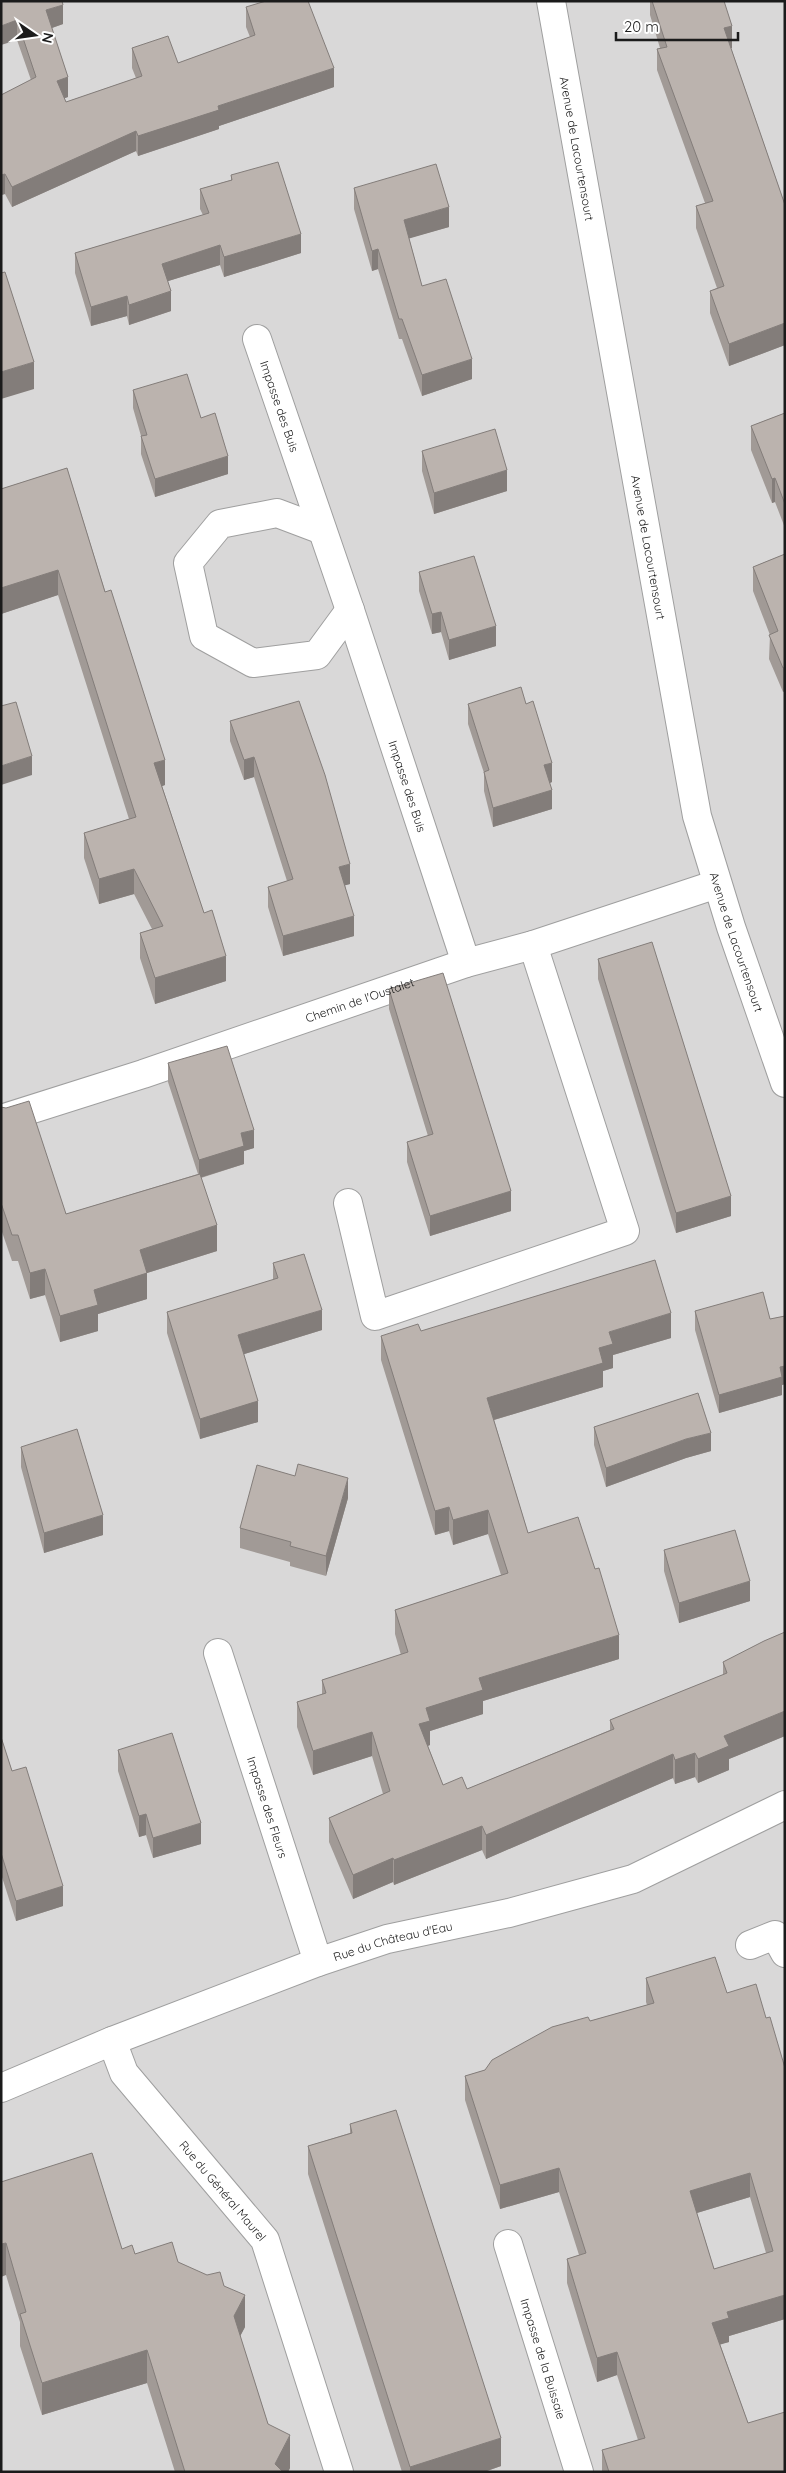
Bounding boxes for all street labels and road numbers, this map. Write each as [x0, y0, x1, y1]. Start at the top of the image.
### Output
street label: Avenue de Lacourtensourt [557, 75, 598, 222]
street label: Impasse des Buis [257, 358, 303, 454]
street label: Avenue de Lacourtensourt [629, 474, 669, 621]
street label: Impasse des Buis [386, 738, 430, 834]
street label: Avenue de Lacourtensourt [707, 870, 767, 1014]
street label: Chemin de l'Oustalet [303, 974, 416, 1025]
street label: Impasse des Fleurs [244, 1754, 291, 1860]
street label: Rue du Château d'Eau [331, 1918, 454, 1964]
street label: Rue du Général Maurel [177, 2137, 270, 2244]
street label: Impasse de la Buissaie [518, 2296, 570, 2421]

